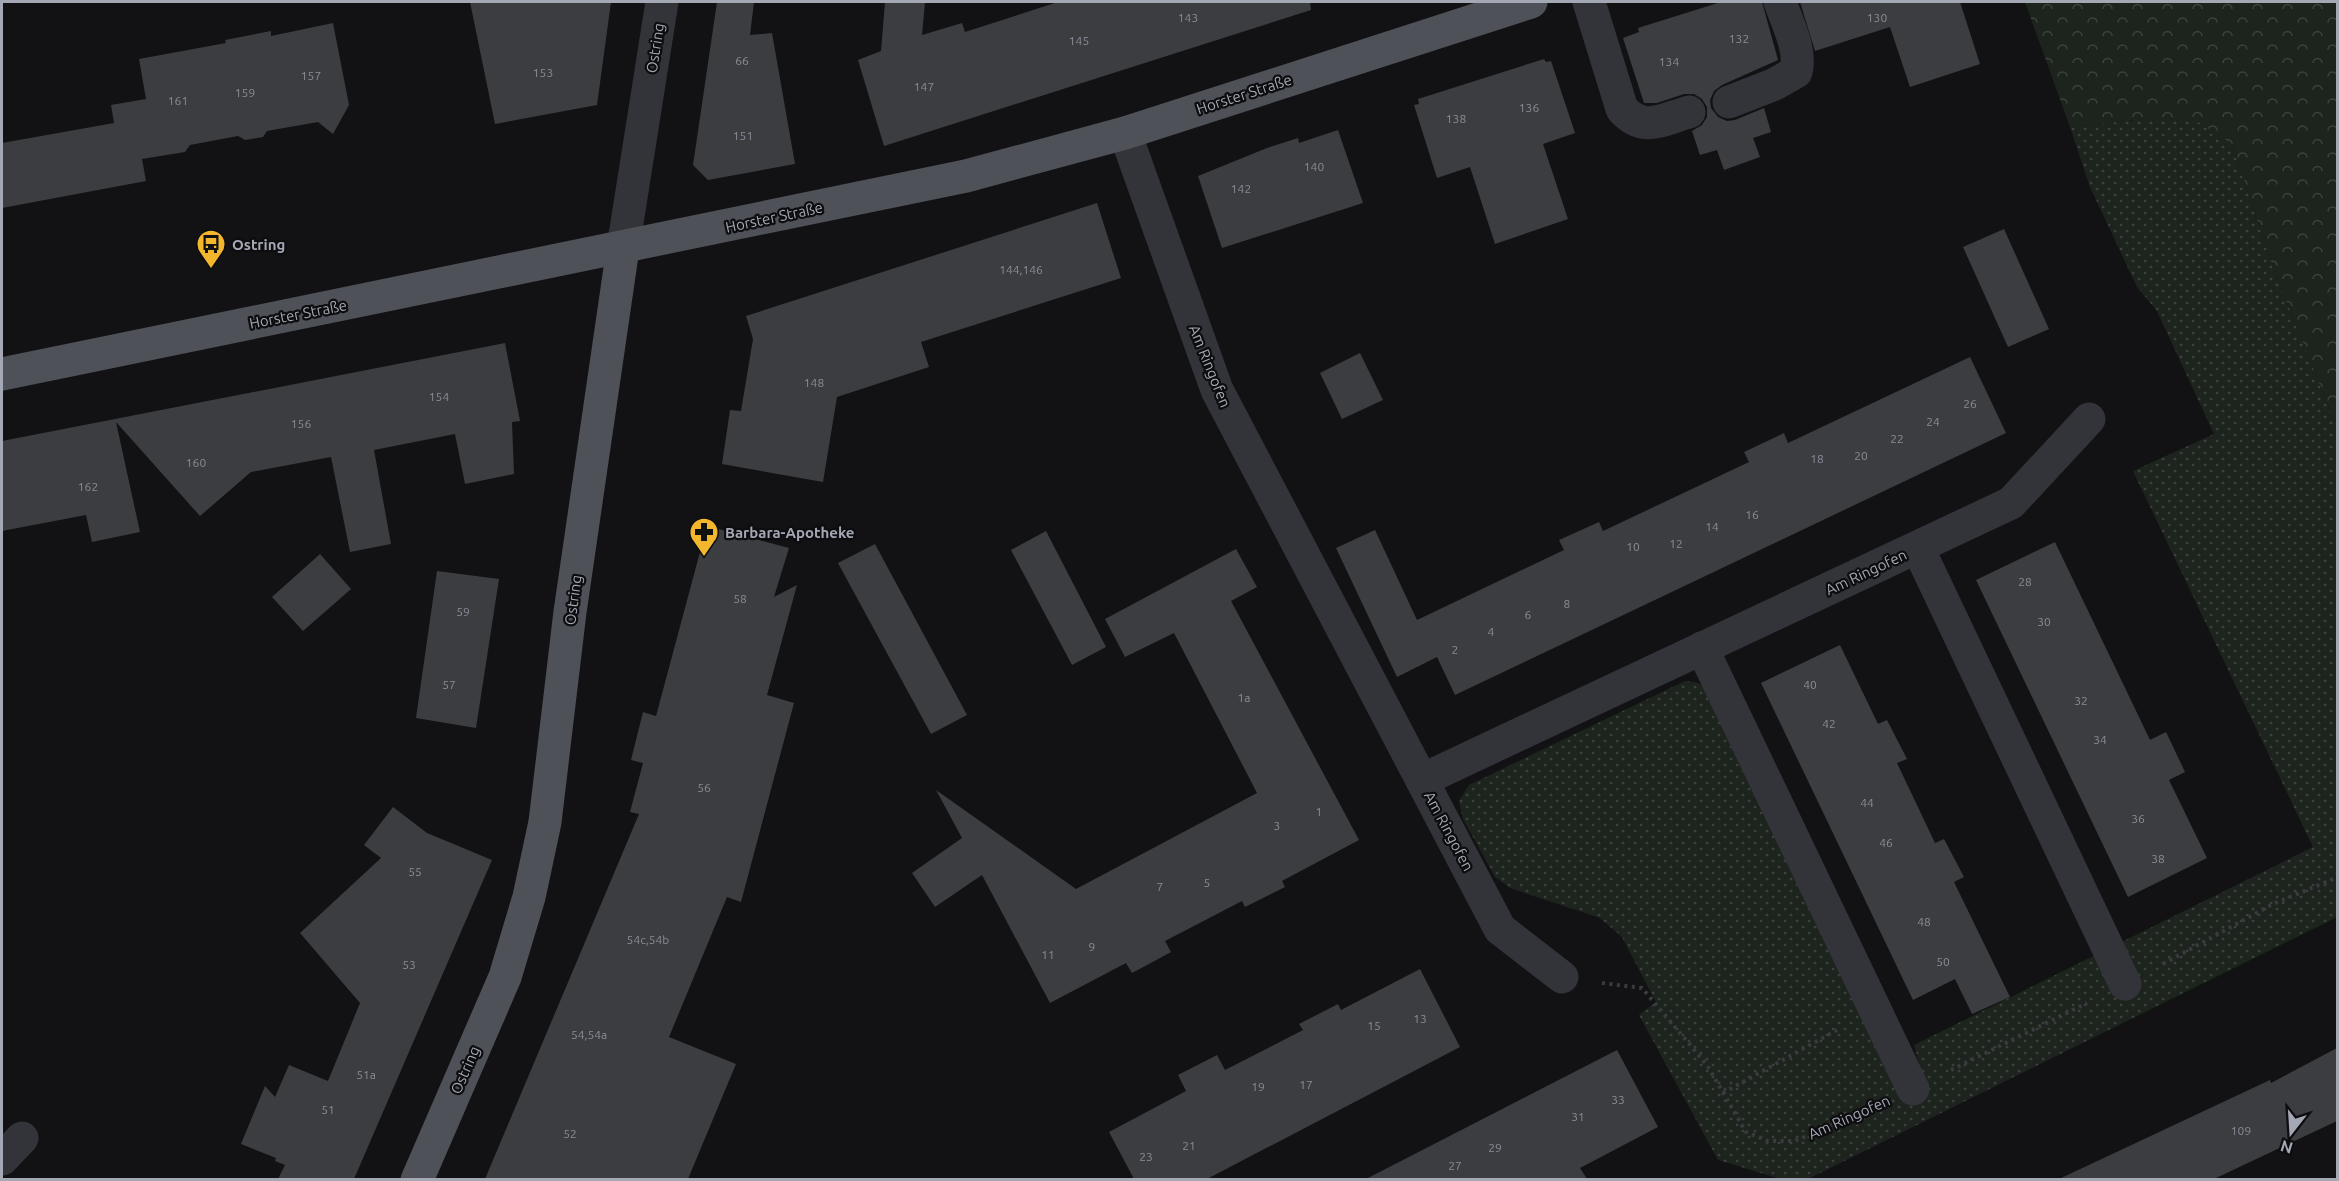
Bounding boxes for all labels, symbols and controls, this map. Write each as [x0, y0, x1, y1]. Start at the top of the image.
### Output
house number: 143 [1178, 11, 1198, 24]
house number: 130 [1867, 11, 1887, 24]
street label: Ostring [643, 22, 667, 74]
house number: 132 [1729, 32, 1749, 45]
house number: 145 [1069, 34, 1089, 47]
house number: 66 [735, 54, 749, 67]
house number: 134 [1659, 55, 1679, 68]
house number: 153 [533, 66, 553, 79]
house number: 157 [301, 69, 321, 82]
street label: Horster Straße [1194, 71, 1294, 117]
house number: 147 [914, 80, 934, 93]
house number: 159 [235, 86, 255, 99]
house number: 161 [168, 94, 188, 107]
house number: 136 [1519, 101, 1539, 114]
house number: 138 [1446, 112, 1466, 125]
house number: 151 [733, 129, 753, 142]
house number: 140 [1304, 160, 1324, 173]
house number: 142 [1231, 182, 1251, 195]
street label: Horster Straße [724, 198, 824, 236]
bus stop icon: Ostring [195, 228, 227, 270]
place label: Ostring [232, 236, 285, 253]
house number: 144,146 [999, 263, 1043, 276]
street label: Horster Straße [248, 296, 348, 332]
street label: Am Ringofen [1186, 322, 1234, 410]
house number: 148 [804, 376, 824, 389]
house number: 154 [429, 390, 449, 403]
house number: 26 [1963, 397, 1977, 410]
house number: 24 [1926, 415, 1940, 428]
house number: 156 [291, 417, 311, 430]
house number: 22 [1890, 432, 1904, 445]
house number: 20 [1854, 449, 1868, 462]
house number: 18 [1810, 452, 1824, 465]
house number: 160 [186, 456, 206, 469]
house number: 162 [78, 480, 98, 493]
house number: 16 [1745, 508, 1759, 521]
pharmacy icon: Barbara-Apotheke [688, 516, 720, 558]
house number: 14 [1705, 520, 1719, 533]
place label: Barbara-Apotheke [725, 524, 855, 541]
house number: 12 [1669, 537, 1683, 550]
house number: 10 [1626, 540, 1640, 553]
street label: Am Ringofen [1823, 546, 1909, 598]
street label: Ostring [561, 574, 585, 626]
house number: 28 [2018, 575, 2032, 588]
house number: 58 [733, 592, 747, 605]
house number: 8 [1564, 597, 1571, 610]
house number: 59 [456, 605, 470, 618]
house number: 6 [1525, 608, 1532, 621]
house number: 30 [2037, 615, 2051, 628]
house number: 4 [1488, 625, 1495, 638]
house number: 2 [1452, 643, 1458, 656]
house number: 57 [442, 678, 456, 691]
house number: 40 [1803, 678, 1817, 691]
house number: 1a [1238, 691, 1250, 704]
house number: 32 [2074, 694, 2088, 707]
house number: 42 [1822, 717, 1836, 730]
house number: 34 [2093, 733, 2107, 746]
house number: 56 [697, 781, 711, 794]
street label: Am Ringofen [1421, 788, 1477, 874]
house number: 44 [1860, 796, 1874, 809]
house number: 1 [1316, 805, 1322, 818]
house number: 36 [2131, 812, 2145, 825]
house number: 3 [1274, 819, 1280, 832]
house number: 46 [1879, 836, 1893, 849]
house number: 38 [2151, 852, 2165, 865]
house number: 55 [408, 865, 422, 878]
house number: 5 [1204, 876, 1210, 889]
house number: 7 [1157, 880, 1163, 893]
house number: 48 [1917, 915, 1931, 928]
house number: 54c,54b [627, 933, 669, 946]
house number: 9 [1089, 940, 1095, 953]
house number: 11 [1041, 948, 1055, 961]
house number: 50 [1936, 955, 1950, 968]
house number: 53 [402, 958, 416, 971]
house number: 13 [1413, 1012, 1427, 1025]
house number: 15 [1367, 1019, 1381, 1032]
house number: 54,54a [571, 1028, 607, 1041]
street label: Ostring [447, 1043, 483, 1097]
house number: 51a [356, 1068, 376, 1081]
house number: 17 [1299, 1078, 1313, 1091]
house number: 19 [1251, 1080, 1265, 1093]
street label: Am Ringofen [1806, 1091, 1892, 1143]
house number: 33 [1611, 1093, 1625, 1106]
house number: 51 [321, 1103, 335, 1116]
north arrow [2261, 1103, 2321, 1163]
house number: 31 [1571, 1110, 1585, 1123]
house number: 109 [2231, 1124, 2251, 1137]
house number: 52 [563, 1127, 577, 1140]
text: N [2278, 1137, 2295, 1158]
house number: 21 [1182, 1139, 1196, 1152]
house number: 29 [1488, 1141, 1502, 1154]
house number: 23 [1139, 1150, 1153, 1163]
house number: 27 [1448, 1159, 1462, 1172]

